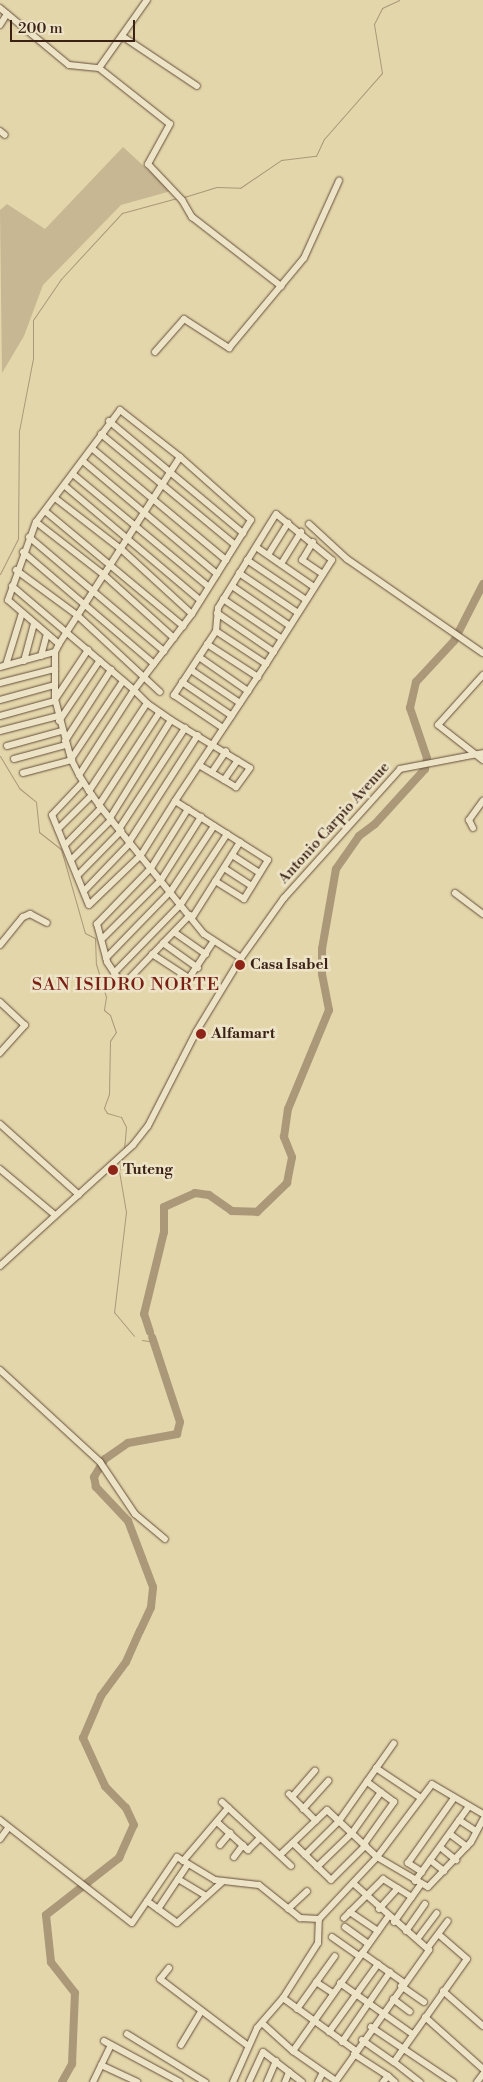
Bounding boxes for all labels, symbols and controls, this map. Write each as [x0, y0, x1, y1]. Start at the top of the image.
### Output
scale bar [12, 10, 138, 42]
text: 200 m [18, 19, 63, 38]
street label: Antonio Carpio Avenue [275, 758, 393, 888]
place label: Casa Isabel [250, 956, 329, 974]
marker: Casa Isabel [234, 959, 246, 971]
district label: SAN ISIDRO NORTE [30, 974, 222, 996]
place label: Alfamart [211, 1025, 275, 1043]
marker: Alfamart [195, 1028, 207, 1040]
place label: Tuteng [123, 1161, 173, 1179]
marker: Tuteng [107, 1164, 119, 1176]

